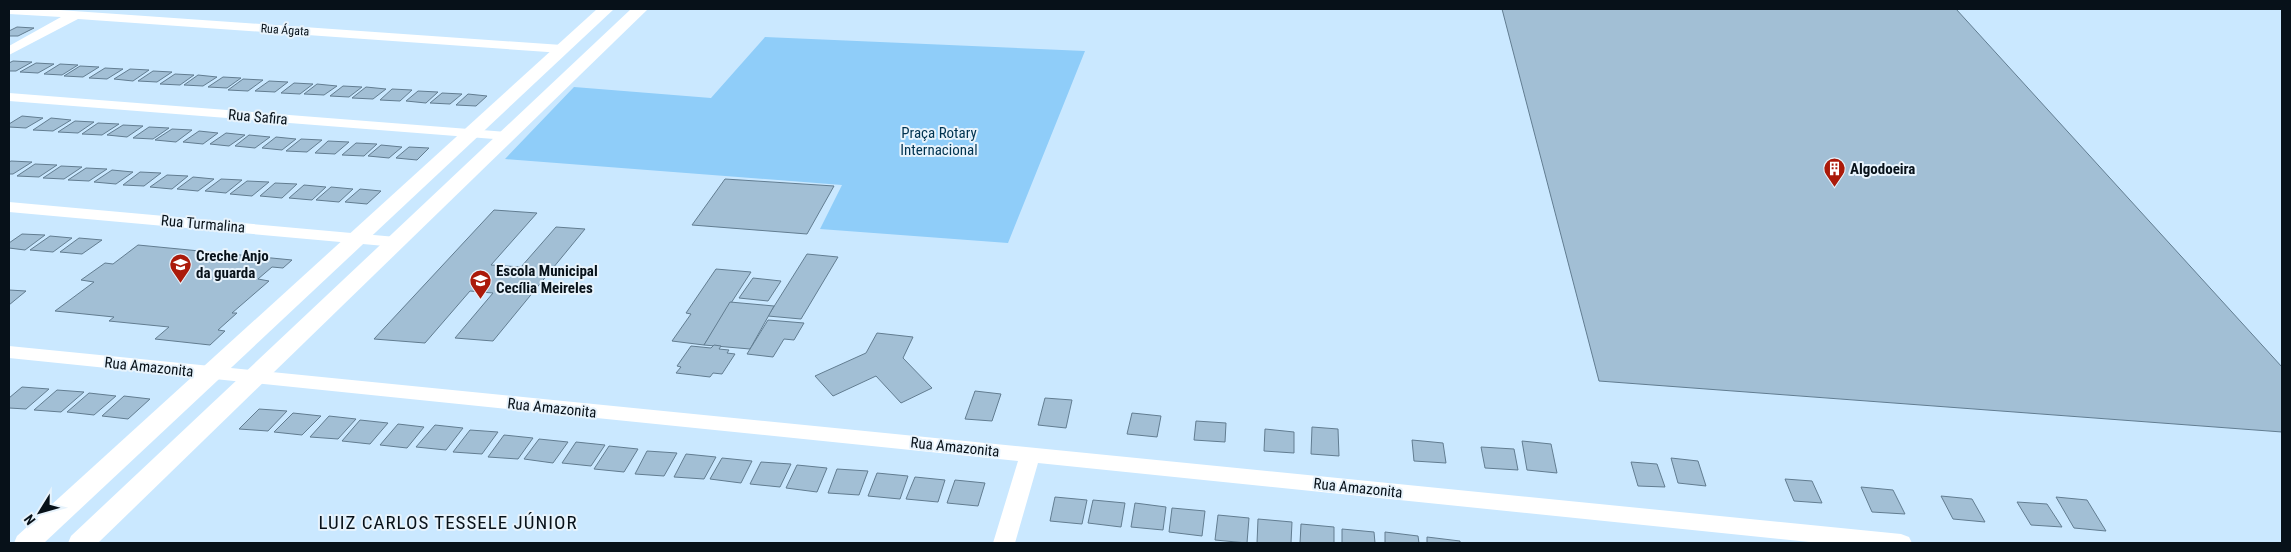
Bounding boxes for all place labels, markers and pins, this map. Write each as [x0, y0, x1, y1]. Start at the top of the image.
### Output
building icon: Algodoeira [1822, 157, 1846, 188]
place label: Algodoeira [1850, 160, 1915, 178]
place label: Creche Anjo da guarda [196, 247, 269, 282]
school or university icon: Creche Anjo da guarda [168, 253, 192, 284]
place label: Escola Municipal Cecília Meireles [496, 262, 598, 297]
school or university icon: Escola Municipal Cecília Meireles [468, 268, 492, 299]

